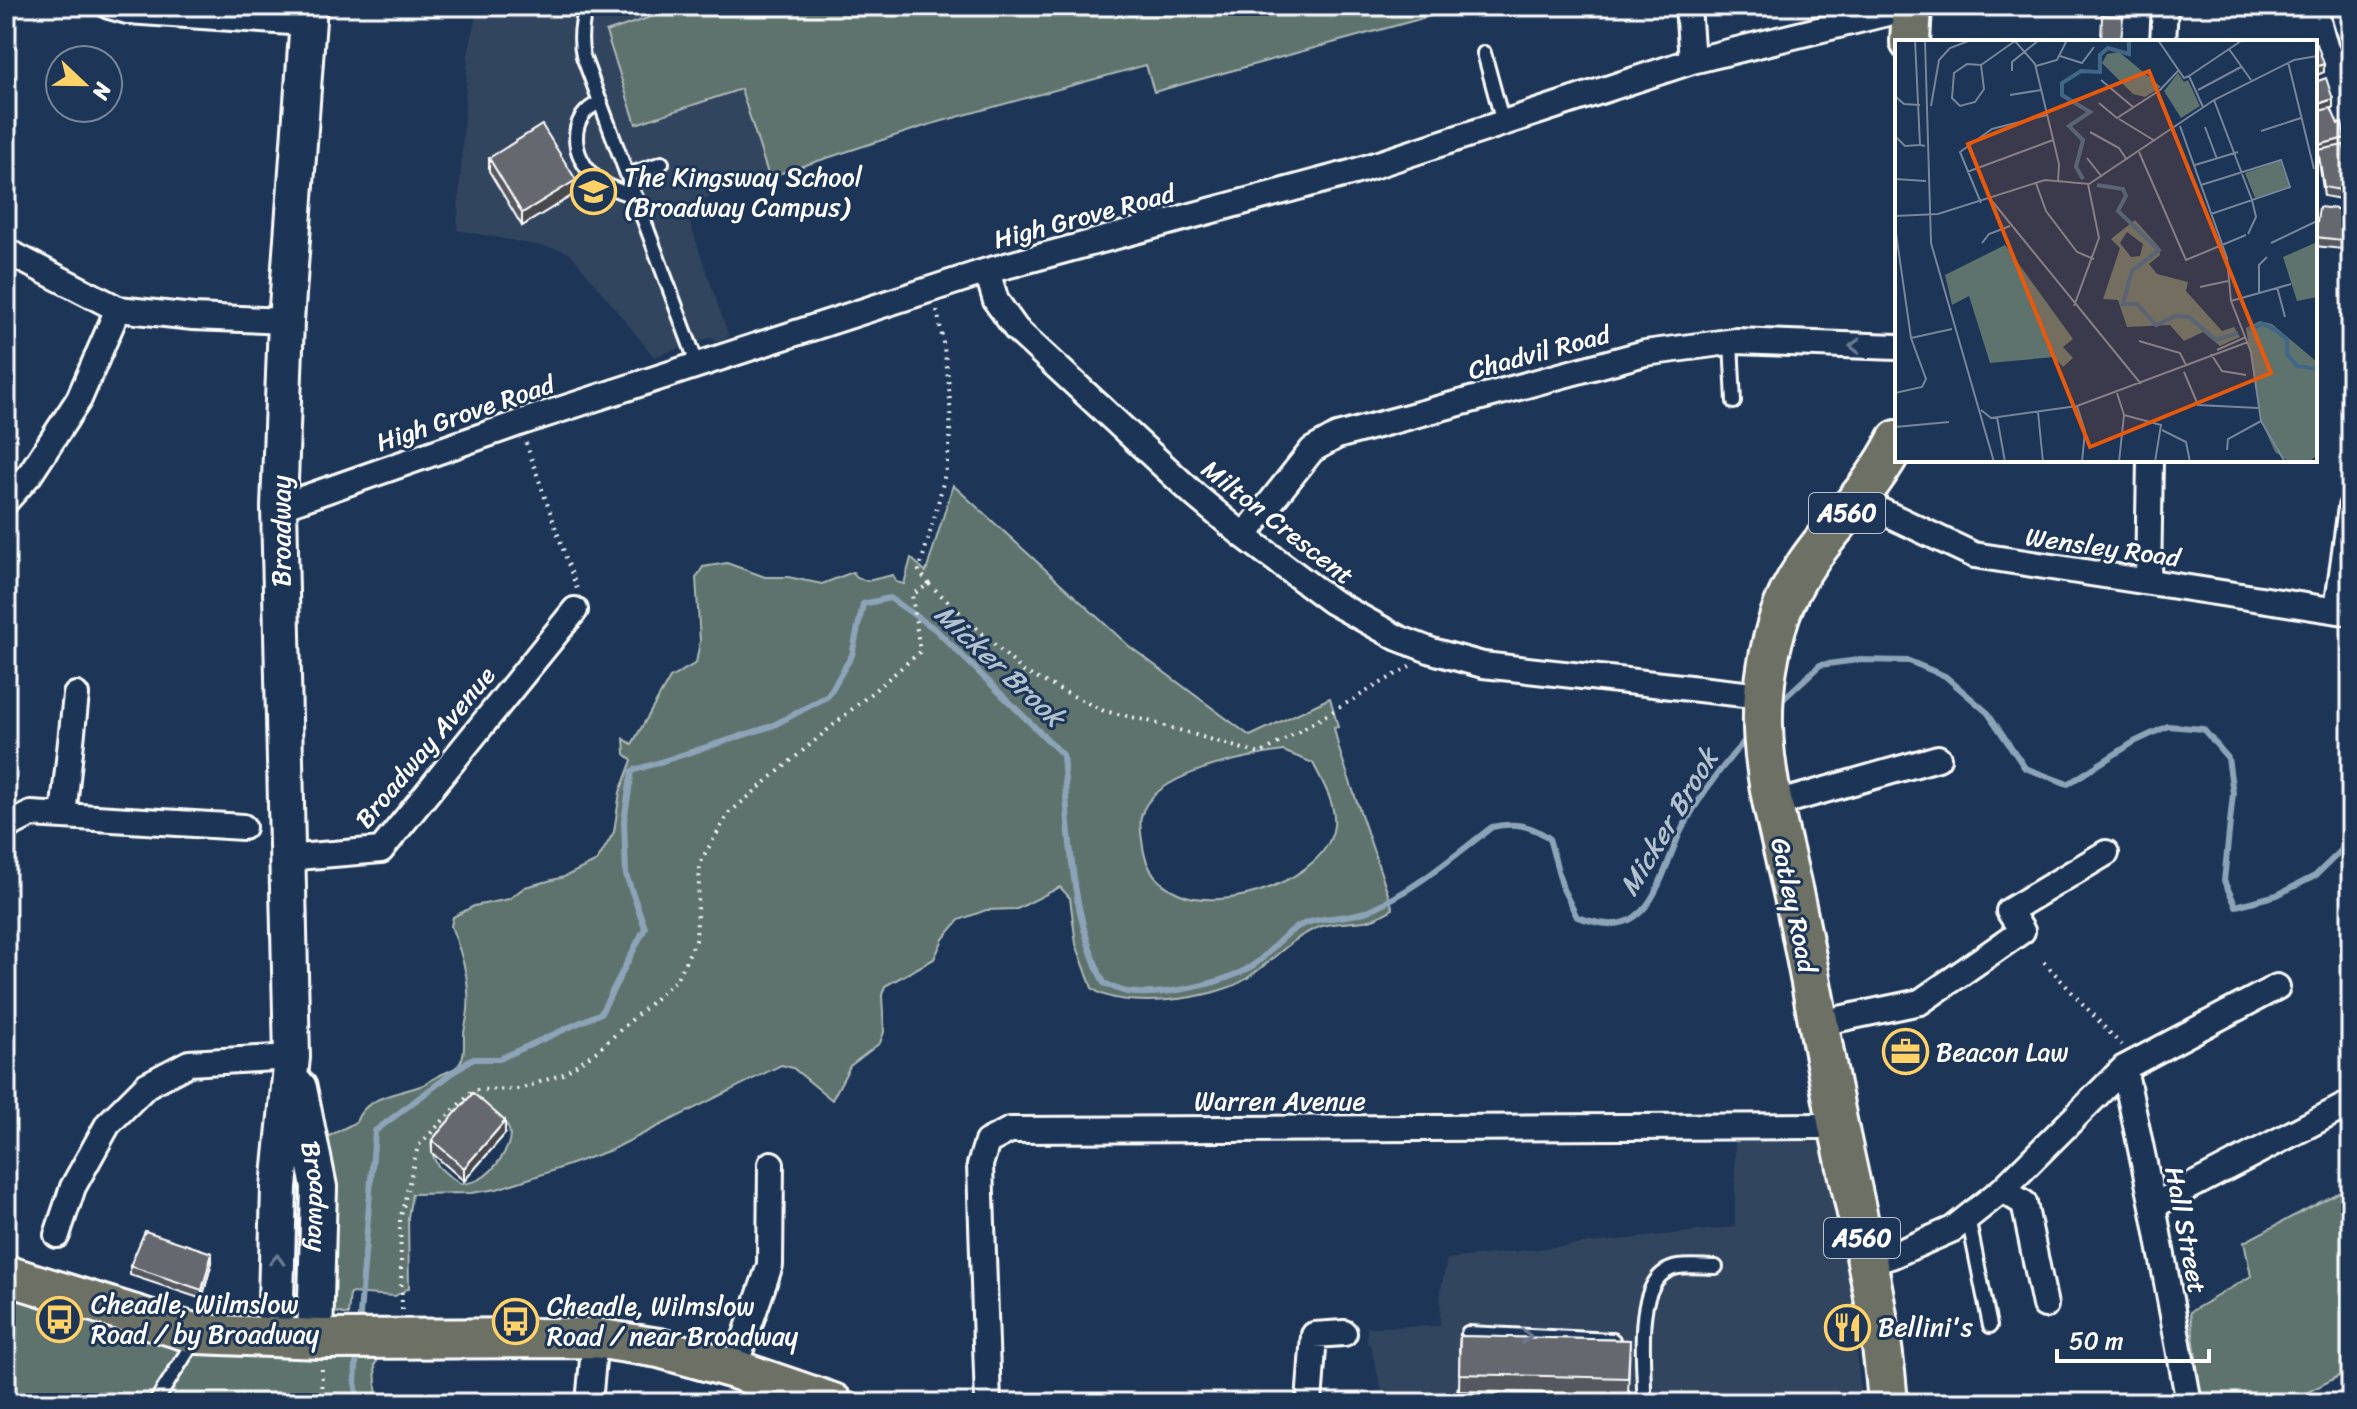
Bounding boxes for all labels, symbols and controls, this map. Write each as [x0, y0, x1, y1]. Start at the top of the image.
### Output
inset map [1895, 40, 2317, 462]
north arrow [44, 44, 124, 124]
text: N [81, 76, 123, 106]
place label: The Kingsway School (Broadway Campus) [624, 154, 863, 230]
school or university icon: The Kingsway School (Broadway Campus) [569, 168, 617, 216]
street label: High Grove Road [988, 169, 1182, 262]
street label: Chadvil Road [1463, 310, 1617, 393]
one-way arrow [1848, 337, 1861, 355]
street label: High Grove Road [370, 360, 563, 465]
street label: Milton Crescent [1191, 447, 1365, 597]
street label: Broadway [258, 475, 304, 587]
road number: A560 [1809, 493, 1885, 533]
street label: Wensley Road [2023, 513, 2186, 581]
water label: Micker Brook [923, 591, 1079, 742]
street label: Broadway Avenue [343, 655, 508, 839]
water label: Micker Brook [1605, 736, 1733, 905]
street label: Gatley Road [1757, 833, 1831, 979]
office icon: Beacon Law [1881, 1028, 1929, 1076]
place label: Beacon Law [1936, 1029, 2069, 1075]
street label: Warren Avenue [1194, 1078, 1366, 1124]
street label: Broadway [287, 1137, 342, 1253]
street label: Hall Street [2151, 1162, 2221, 1298]
road number: A560 [1824, 1218, 1900, 1258]
one-way arrow [268, 1253, 286, 1266]
place label: Cheadle, Wilmslow Road / by Broadway [91, 1281, 320, 1357]
place label: Cheadle, Wilmslow Road / near Broadway [547, 1283, 799, 1359]
bus stop icon: Cheadle, Wilmslow Road / by Broadway [36, 1295, 84, 1343]
bus stop icon: Cheadle, Wilmslow Road / near Broadway [492, 1297, 540, 1345]
restaurant icon: Bellini's [1823, 1303, 1871, 1351]
place label: Bellini's [1878, 1304, 1974, 1350]
scale bar [2057, 1313, 2209, 1363]
text: 50 m [2069, 1320, 2124, 1362]
one-way arrow [1520, 1327, 1533, 1344]

